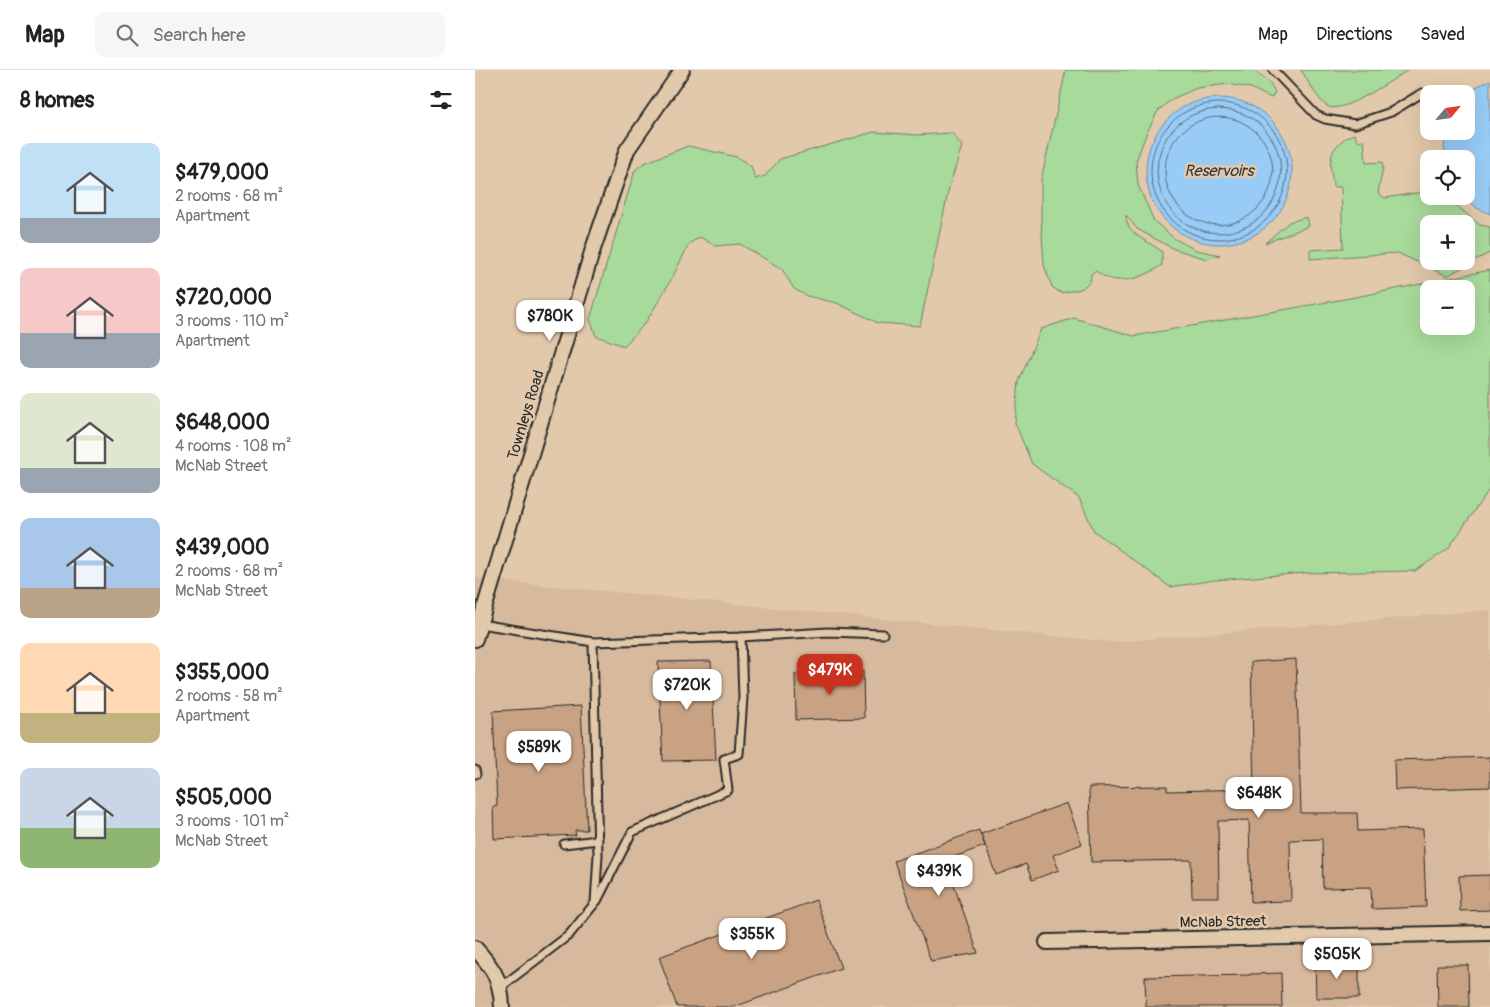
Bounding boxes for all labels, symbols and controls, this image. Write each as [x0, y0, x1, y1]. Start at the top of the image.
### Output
search box [95, 12, 445, 57]
text: Map [25, 20, 65, 49]
icon: search [113, 21, 141, 49]
text: Search here [153, 23, 246, 47]
text: Map [1258, 23, 1288, 46]
text: Directions [1316, 23, 1392, 46]
text: Saved [1420, 23, 1465, 46]
north arrow [1420, 85, 1475, 140]
map controls [1420, 85, 1475, 335]
icon: filters [427, 86, 455, 114]
text: 8 homes [20, 87, 94, 114]
button: locate [1420, 150, 1475, 205]
text: $479,000 [175, 159, 269, 186]
water label: Reservoirs [1184, 161, 1256, 181]
icon: home [60, 163, 120, 223]
text: 2 rooms · 68 m² [175, 186, 283, 206]
text: Apartment [175, 206, 250, 226]
button: + [1420, 215, 1475, 270]
button: − [1420, 280, 1475, 335]
text: $720,000 [175, 284, 272, 311]
icon: home [60, 288, 120, 348]
pin: $780K [515, 300, 585, 342]
text: $780K [527, 306, 573, 326]
text: 3 rooms · 110 m² [175, 311, 289, 331]
text: Apartment [175, 331, 250, 351]
street label: Townleys Road [503, 368, 549, 462]
text: $648,000 [175, 409, 270, 436]
icon: home [60, 413, 120, 473]
text: 4 rooms · 108 m² [175, 436, 292, 456]
text: McNab Street [175, 456, 268, 476]
text: $439,000 [175, 534, 269, 561]
icon: home [60, 538, 120, 598]
text: 2 rooms · 68 m² [175, 561, 283, 581]
text: McNab Street [175, 581, 268, 601]
pin: $479K [795, 654, 865, 696]
text: $355,000 [175, 659, 269, 686]
text: $479K [808, 660, 852, 680]
icon: home [60, 663, 120, 723]
pin: $720K [652, 668, 722, 711]
text: $720K [664, 675, 710, 695]
text: 2 rooms · 58 m² [175, 686, 283, 706]
text: Apartment [175, 706, 250, 726]
pin: $589K [504, 730, 574, 773]
text: $589K [517, 737, 561, 757]
pin: $648K [1224, 776, 1294, 819]
text: $648K [1237, 783, 1281, 803]
text: $505,000 [175, 784, 272, 811]
icon: home [60, 788, 120, 848]
text: 3 rooms · 101 m² [175, 811, 289, 831]
text: McNab Street [175, 831, 268, 851]
pin: $439K [904, 854, 974, 897]
text: $439K [917, 861, 961, 881]
street label: McNab Street [1179, 912, 1268, 932]
pin: $355K [717, 918, 787, 960]
text: $355K [730, 924, 774, 944]
pin: $505K [1302, 938, 1372, 980]
text: $505K [1314, 944, 1360, 964]

